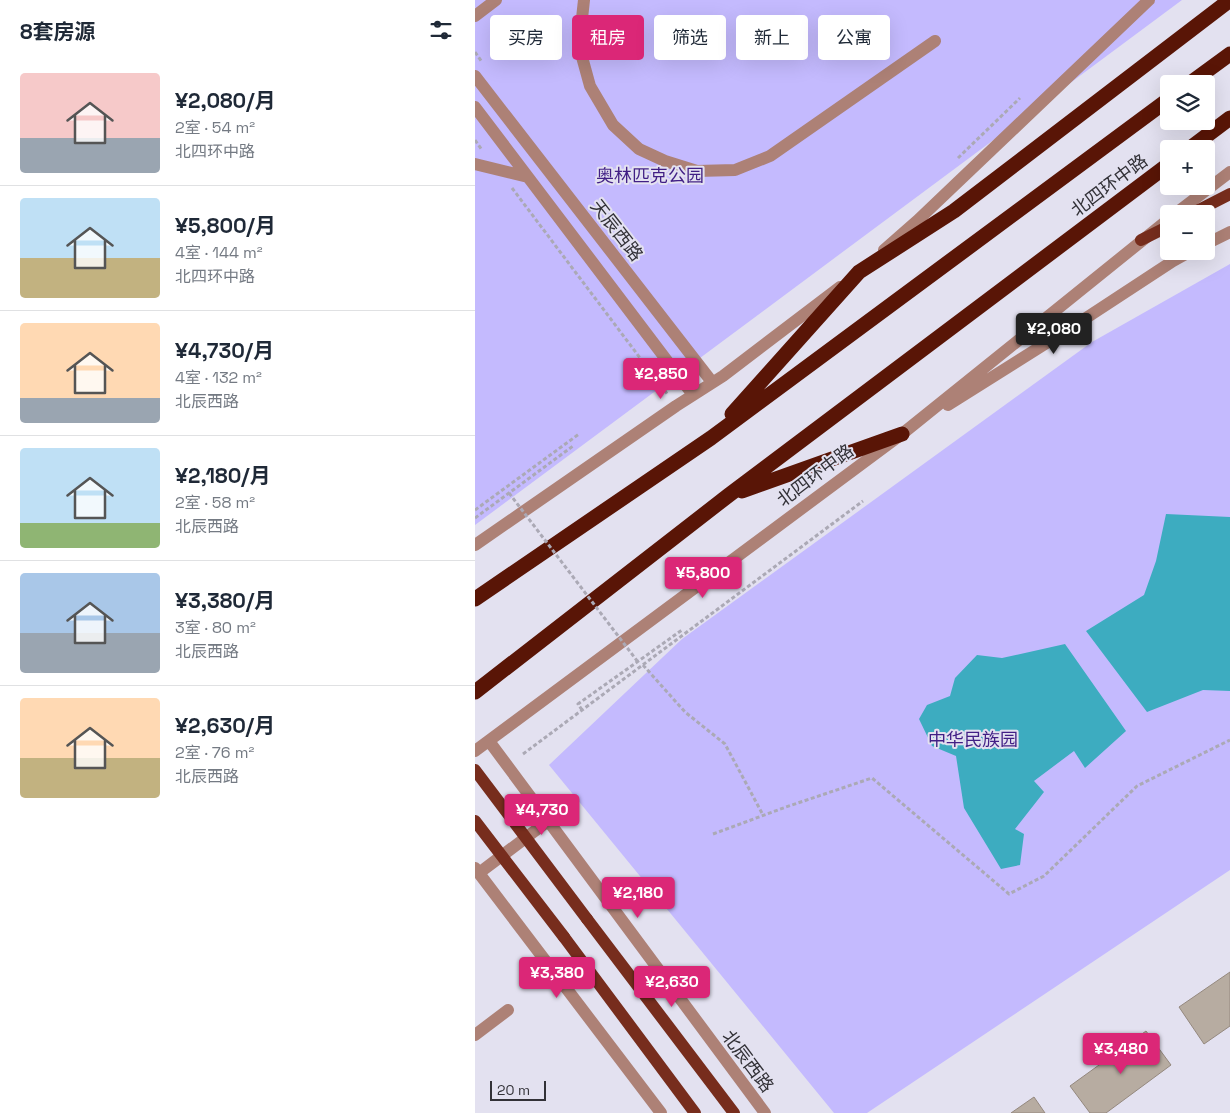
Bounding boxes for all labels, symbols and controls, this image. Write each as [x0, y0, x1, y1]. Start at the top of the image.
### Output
chip: 买房 [490, 15, 562, 60]
chip: 租房 [572, 15, 644, 60]
chip: 筛选 [654, 15, 726, 60]
chip: 新上 [736, 15, 808, 60]
chip: 公寓 [818, 15, 890, 60]
icon: filters [427, 16, 455, 44]
text: 8套房源 [20, 18, 96, 45]
map controls [1160, 75, 1215, 260]
button: layers [1160, 75, 1215, 130]
text: ¥2,080/月 [175, 87, 275, 114]
icon: home [60, 93, 120, 153]
text: 2室 · 54 m² [175, 117, 255, 138]
button: + [1160, 140, 1215, 195]
text: 北四环中路 [175, 141, 255, 162]
street label: 北四环中路 [1066, 149, 1152, 221]
park label: 奥林匹克公园 [596, 164, 704, 187]
street label: 天辰西路 [586, 195, 648, 265]
button: − [1160, 205, 1215, 260]
text: ¥5,800/月 [175, 212, 276, 239]
icon: home [60, 218, 120, 278]
text: 4室 · 144 m² [175, 242, 263, 263]
text: 北四环中路 [175, 266, 255, 287]
pin: ¥2,080 [1013, 312, 1095, 355]
text: ¥2,080 [1027, 318, 1081, 339]
text: ¥4,730/月 [175, 337, 274, 364]
icon: home [60, 343, 120, 403]
pin: ¥2,850 [620, 358, 702, 400]
text: ¥2,850 [634, 363, 688, 384]
text: 4室 · 132 m² [175, 367, 262, 388]
text: 北辰西路 [175, 391, 239, 412]
street label: 北四环中路 [772, 439, 858, 511]
text: ¥2,180/月 [175, 462, 270, 489]
icon: home [60, 468, 120, 528]
text: 2室 · 58 m² [175, 492, 255, 513]
text: 北辰西路 [175, 516, 239, 537]
pin: ¥5,800 [662, 556, 744, 599]
text: ¥5,800 [676, 562, 730, 583]
text: ¥3,380/月 [175, 587, 275, 614]
icon: home [60, 593, 120, 653]
text: 3室 · 80 m² [175, 617, 256, 638]
text: 北辰西路 [175, 641, 239, 662]
text: ¥2,630/月 [175, 712, 275, 739]
icon: home [60, 718, 120, 778]
park label: 中华民族园 [928, 728, 1018, 751]
text: 2室 · 76 m² [175, 742, 254, 763]
text: 北辰西路 [175, 766, 239, 787]
pin: ¥4,730 [501, 794, 583, 836]
text: ¥4,730 [515, 799, 569, 820]
pin: ¥2,180 [597, 876, 679, 919]
text: ¥2,180 [613, 882, 663, 903]
pin: ¥3,380 [516, 956, 598, 999]
text: ¥3,380 [530, 962, 584, 983]
pin: ¥2,630 [631, 966, 713, 1008]
text: ¥2,630 [645, 971, 699, 992]
street label: 北辰西路 [717, 1025, 779, 1097]
pin: ¥3,480 [1080, 1032, 1162, 1075]
text: ¥3,480 [1094, 1038, 1148, 1059]
scale bar [490, 1078, 546, 1101]
text: 20 m [497, 1081, 530, 1099]

